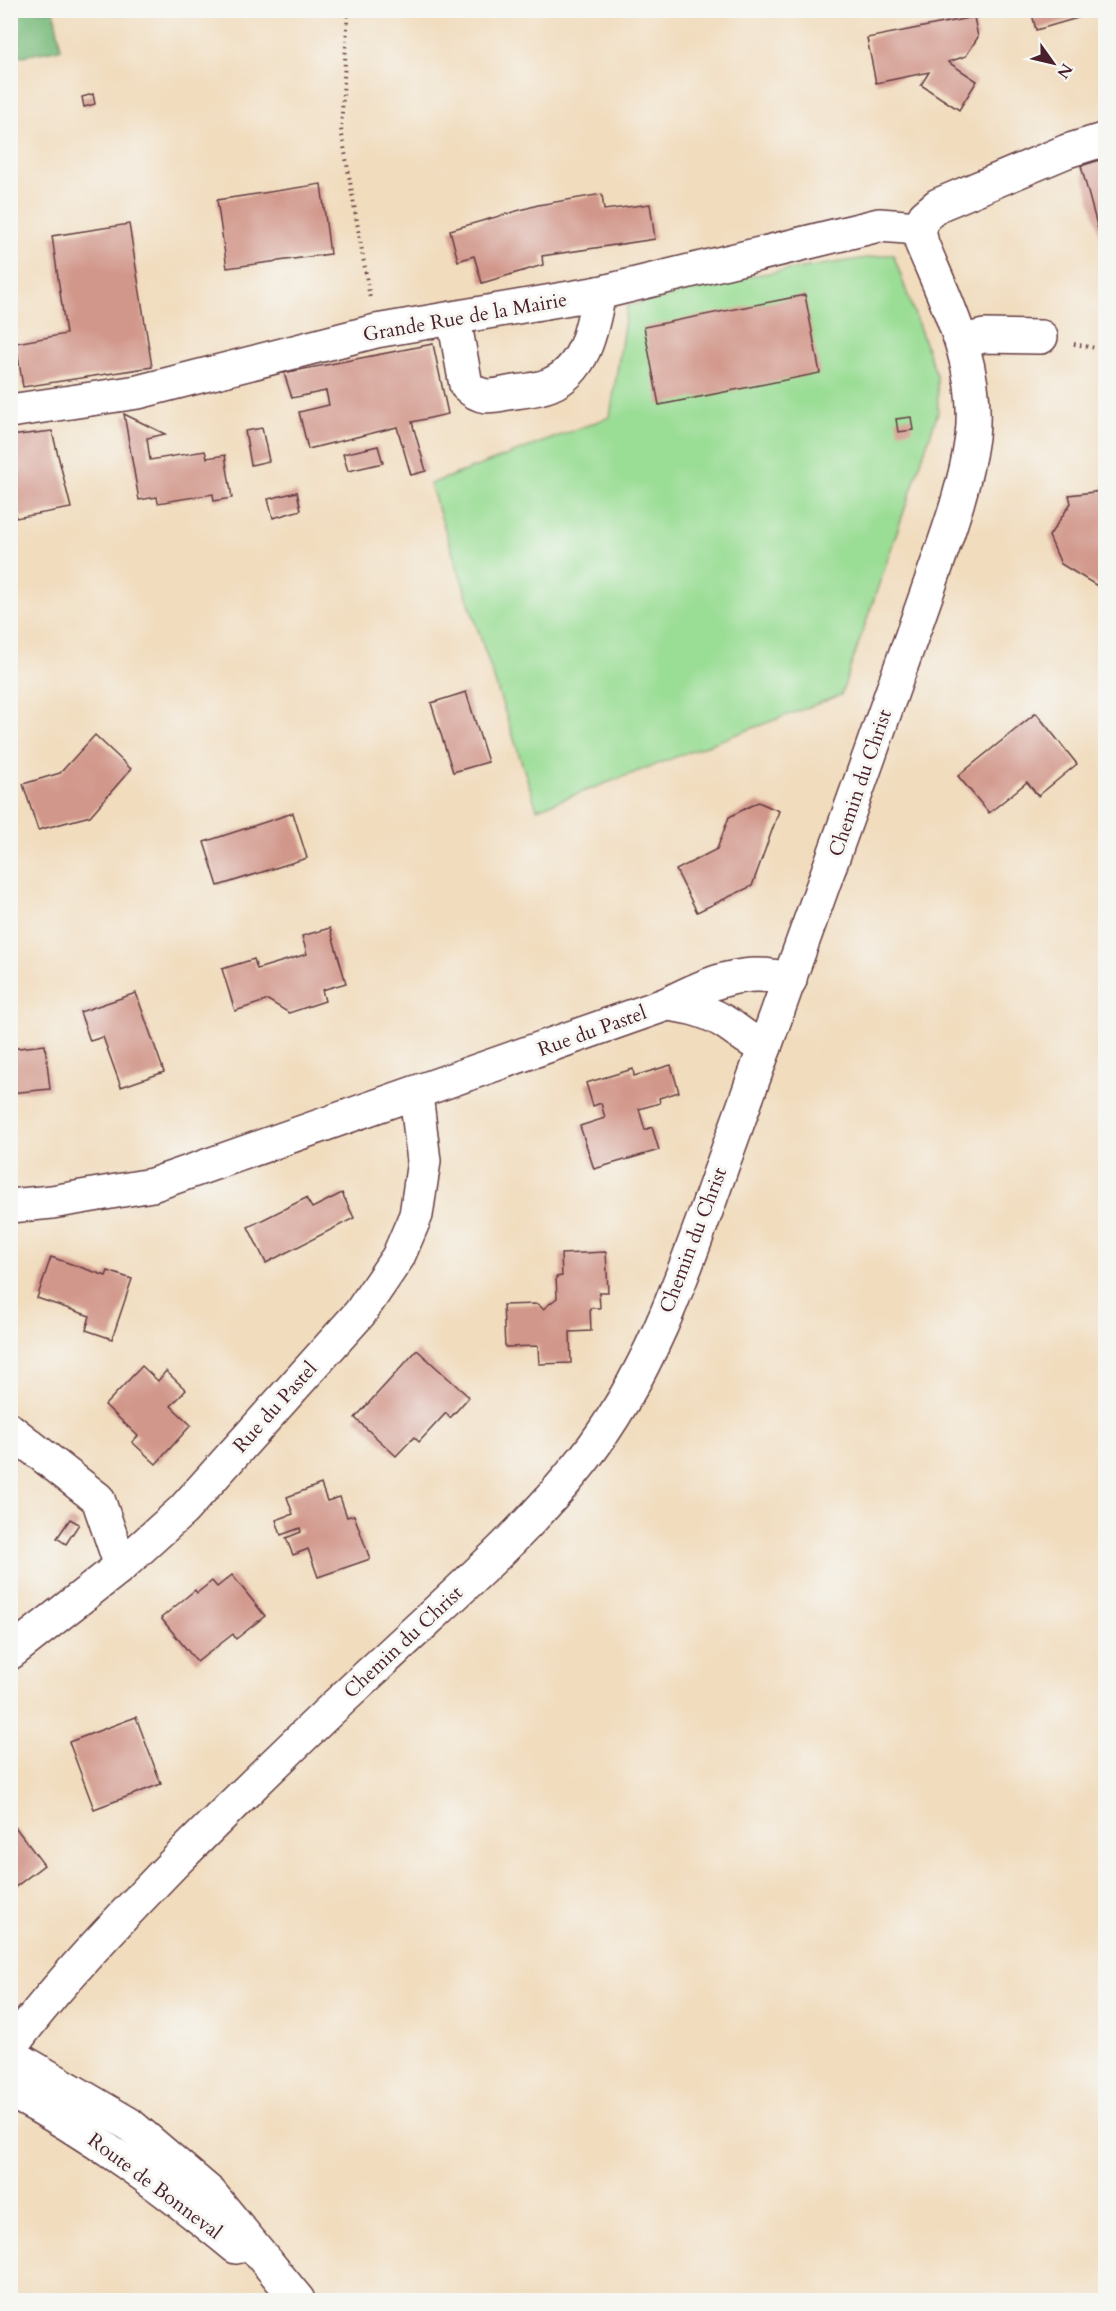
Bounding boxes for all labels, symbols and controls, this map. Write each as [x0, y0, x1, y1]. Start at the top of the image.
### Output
north arrow [1023, 33, 1083, 93]
text: N [1052, 59, 1078, 83]
street label: Grande Rue de la Mairie [361, 286, 569, 348]
street label: Chemin du Christ [822, 705, 898, 860]
street label: Rue du Pastel [534, 999, 650, 1063]
street label: Chemin du Christ [653, 1163, 733, 1317]
street label: Rue du Pastel [227, 1356, 323, 1458]
street label: Chemin du Christ [338, 1579, 469, 1704]
street label: Route de Bonneval [82, 2127, 228, 2245]

